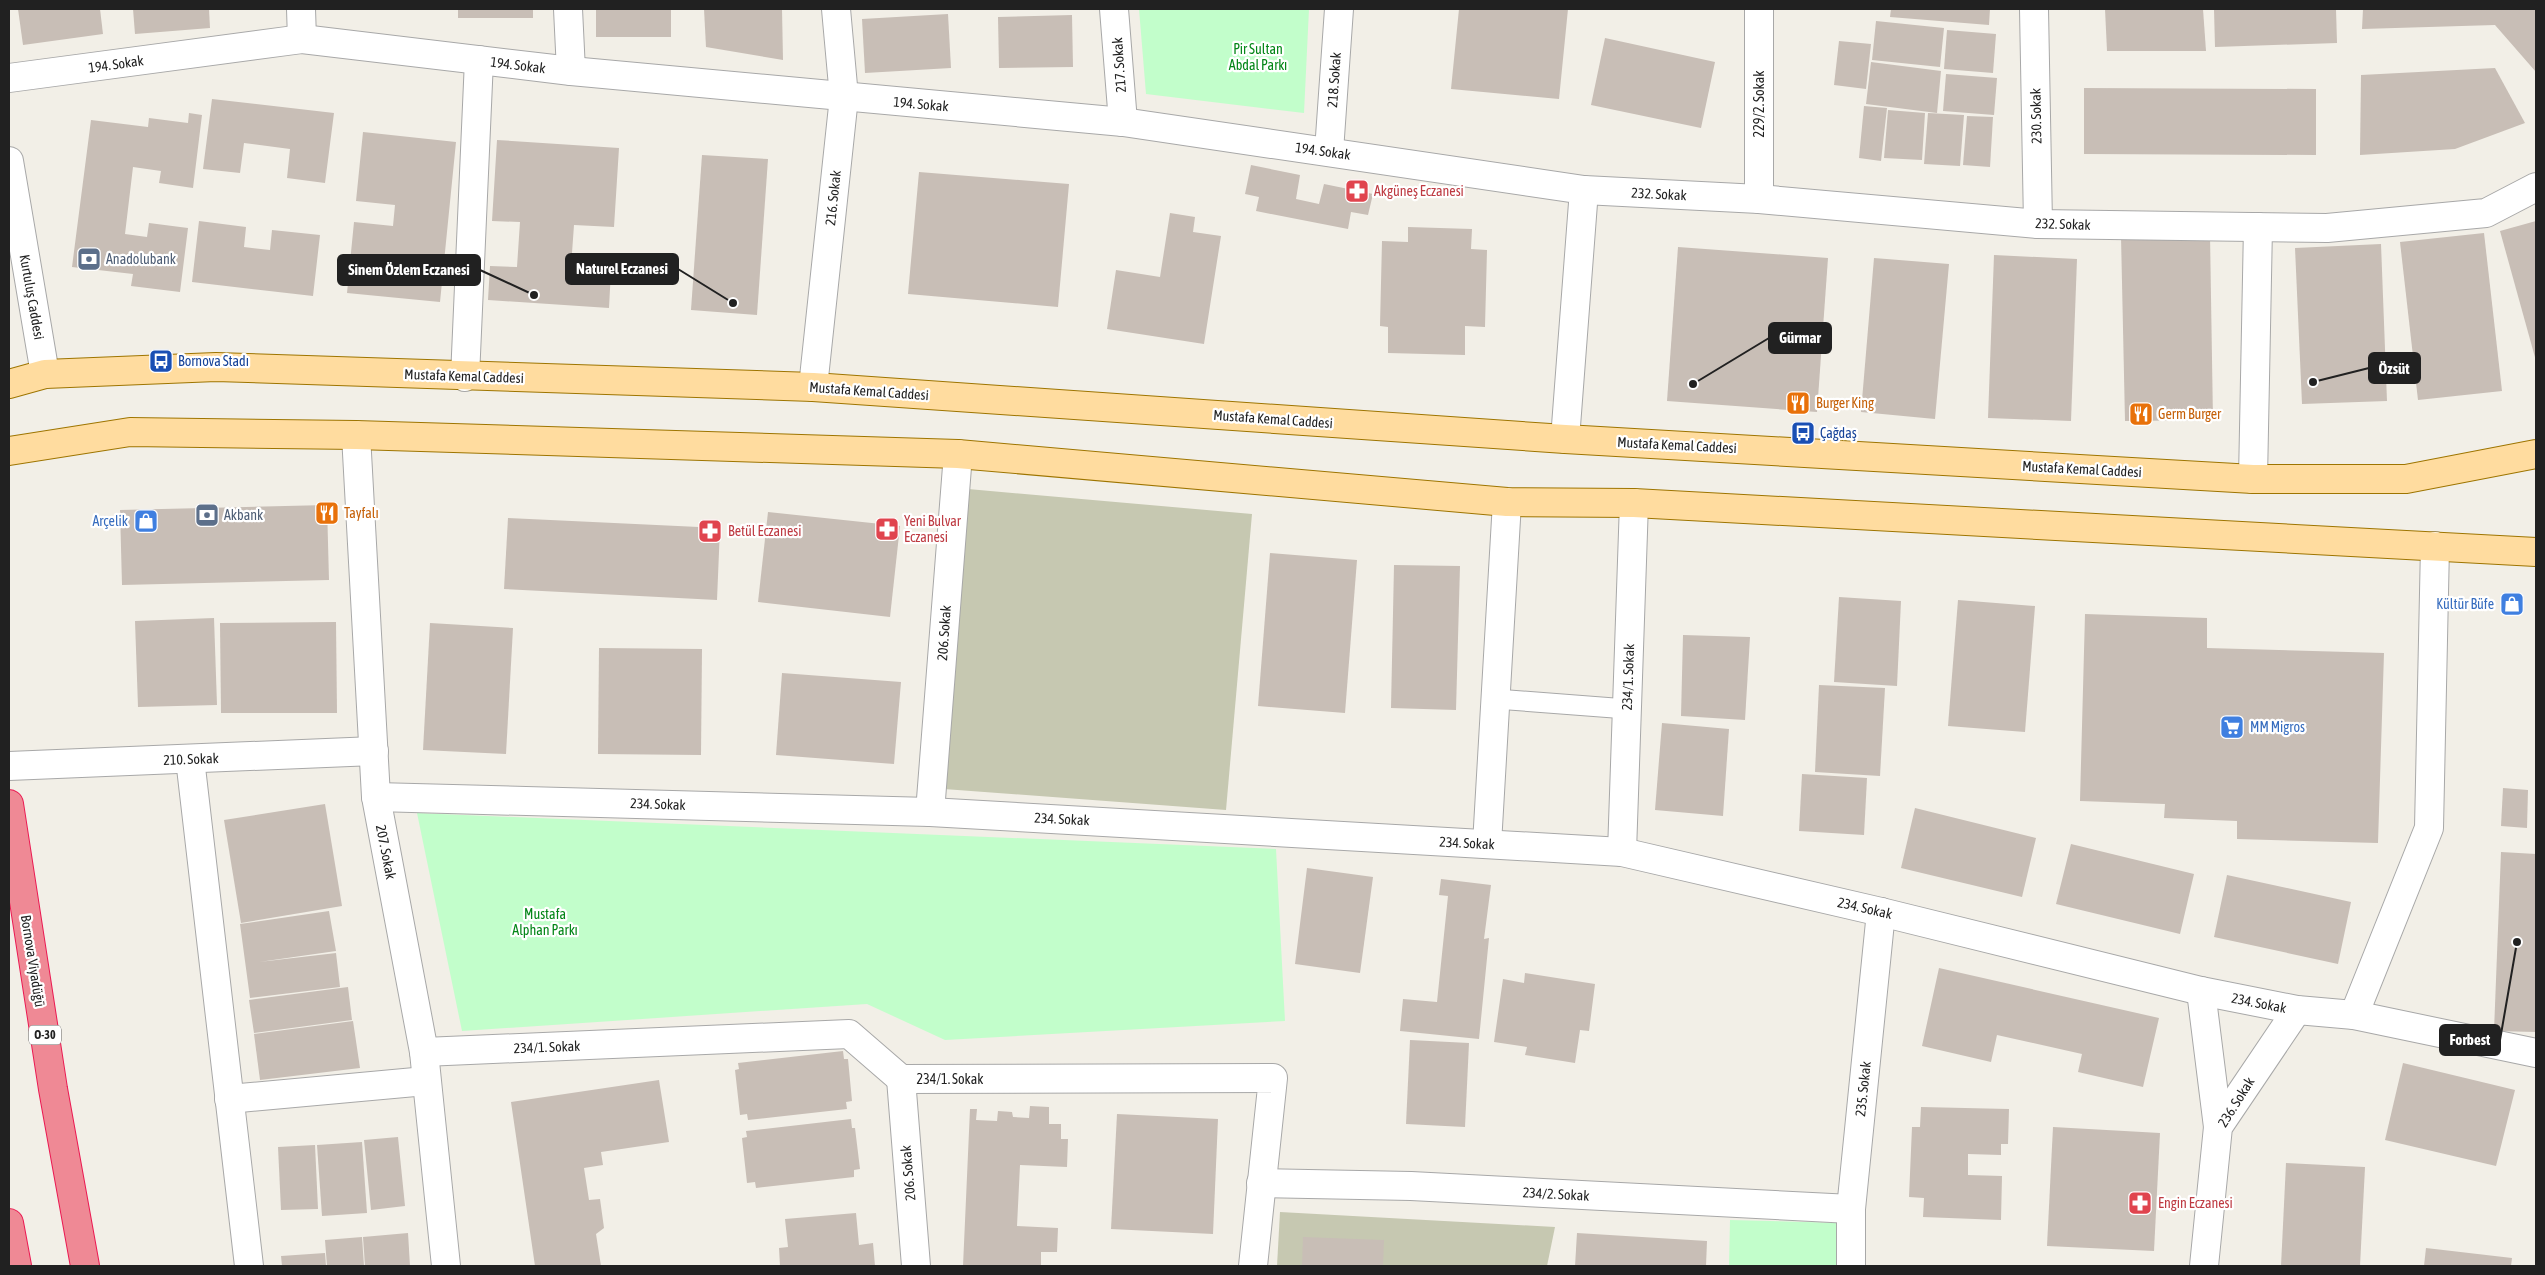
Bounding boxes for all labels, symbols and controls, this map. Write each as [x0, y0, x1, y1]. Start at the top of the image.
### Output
street label: 217. Sokak [1109, 37, 1129, 93]
park label: Pir Sultan Abdal Parkı [1229, 41, 1287, 73]
street label: 194. Sokak [87, 52, 145, 76]
street label: 218. Sokak [1324, 52, 1344, 108]
street label: 194. Sokak [490, 54, 546, 76]
street label: 229/2. Sokak [1751, 71, 1767, 137]
street label: 230. Sokak [2028, 88, 2044, 144]
street label: 194. Sokak [893, 94, 949, 114]
street label: 194. Sokak [1294, 139, 1352, 163]
street label: 216. Sokak [822, 170, 844, 226]
pharmacy icon: Akgüneş Eczanesi [1344, 178, 1370, 204]
place label: Akgüneş Eczanesi [1374, 183, 1464, 199]
street label: 232. Sokak [1631, 185, 1687, 203]
street label: 232. Sokak [2035, 215, 2091, 233]
bank icon: Anadolubank [76, 246, 102, 272]
place label: Anadolubank [106, 251, 176, 267]
street label: Kurtuluş Caddesi [17, 253, 47, 341]
callout: Naturel Eczanesi [566, 254, 678, 284]
callout: Sinem Özlem Eczanesi [338, 255, 480, 285]
text: Naturel Eczanesi [576, 260, 668, 277]
text: Sinem Özlem Eczanesi [348, 261, 470, 278]
callout: Gürmar [1769, 323, 1831, 353]
text: Gürmar [1779, 329, 1821, 346]
bus stop icon: Bornova Stadı [148, 348, 174, 374]
place label: Bornova Stadı [178, 353, 249, 369]
callout: Özsüt [2369, 353, 2420, 383]
text: Özsüt [2378, 360, 2410, 377]
street label: Mustafa Kemal Caddesi [404, 366, 524, 386]
street label: Mustafa Kemal Caddesi [809, 379, 929, 403]
restaurant icon: Burger King [1785, 390, 1811, 416]
place label: Burger King [1816, 395, 1874, 411]
restaurant icon: Germ Burger [2128, 401, 2154, 427]
place label: Germ Burger [2158, 406, 2222, 422]
street label: Mustafa Kemal Caddesi [1213, 407, 1333, 431]
bus stop icon: Çağdaş [1790, 420, 1816, 446]
place label: Çağdaş [1820, 425, 1857, 441]
street label: Mustafa Kemal Caddesi [1617, 434, 1737, 456]
street label: Mustafa Kemal Caddesi [2022, 458, 2142, 480]
restaurant icon: Tayfalı [314, 500, 340, 526]
bank icon: Akbank [194, 502, 220, 528]
place label: Tayfalı [344, 505, 379, 521]
place label: Akbank [224, 507, 263, 523]
shop icon: Arçelik [133, 508, 159, 534]
place label: Arçelik [92, 513, 128, 529]
place label: Yeni Bulvar Eczanesi [904, 513, 962, 545]
pharmacy icon: Yeni Bulvar Eczanesi [874, 516, 900, 542]
pharmacy icon: Betül Eczanesi [697, 518, 723, 544]
place label: Betül Eczanesi [728, 523, 801, 539]
shop icon: Kültür Büfe [2499, 591, 2525, 617]
place label: Kültür Büfe [2436, 596, 2494, 612]
street label: 206. Sokak [934, 605, 954, 661]
street label: 234/1. Sokak [1619, 643, 1637, 711]
supermarket icon: MM Migros [2219, 714, 2245, 740]
place label: MM Migros [2250, 719, 2305, 735]
street label: 210. Sokak [163, 750, 219, 768]
street label: 234. Sokak [630, 795, 686, 813]
street label: 234. Sokak [1034, 810, 1090, 828]
street label: 207. Sokak [373, 823, 399, 881]
street label: 234. Sokak [1439, 834, 1495, 852]
street label: 234. Sokak [1836, 894, 1894, 922]
park label: Mustafa Alphan Parkı [512, 906, 578, 938]
street label: Bornova Viyadüğü [18, 914, 48, 1008]
street label: 234. Sokak [2230, 990, 2288, 1016]
callout: Forbest [2440, 1025, 2500, 1055]
road number: O-30 [29, 1026, 61, 1044]
text: Forbest [2450, 1031, 2491, 1048]
street label: 234/1. Sokak [513, 1038, 581, 1056]
street label: 235. Sokak [1852, 1061, 1874, 1117]
street label: 234/1. Sokak [917, 1071, 983, 1087]
street label: 236. Sokak [2215, 1074, 2257, 1130]
street label: 206. Sokak [898, 1145, 918, 1201]
street label: 234/2. Sokak [1522, 1184, 1590, 1204]
pharmacy icon: Engin Eczanesi [2127, 1190, 2153, 1216]
place label: Engin Eczanesi [2158, 1195, 2233, 1211]

